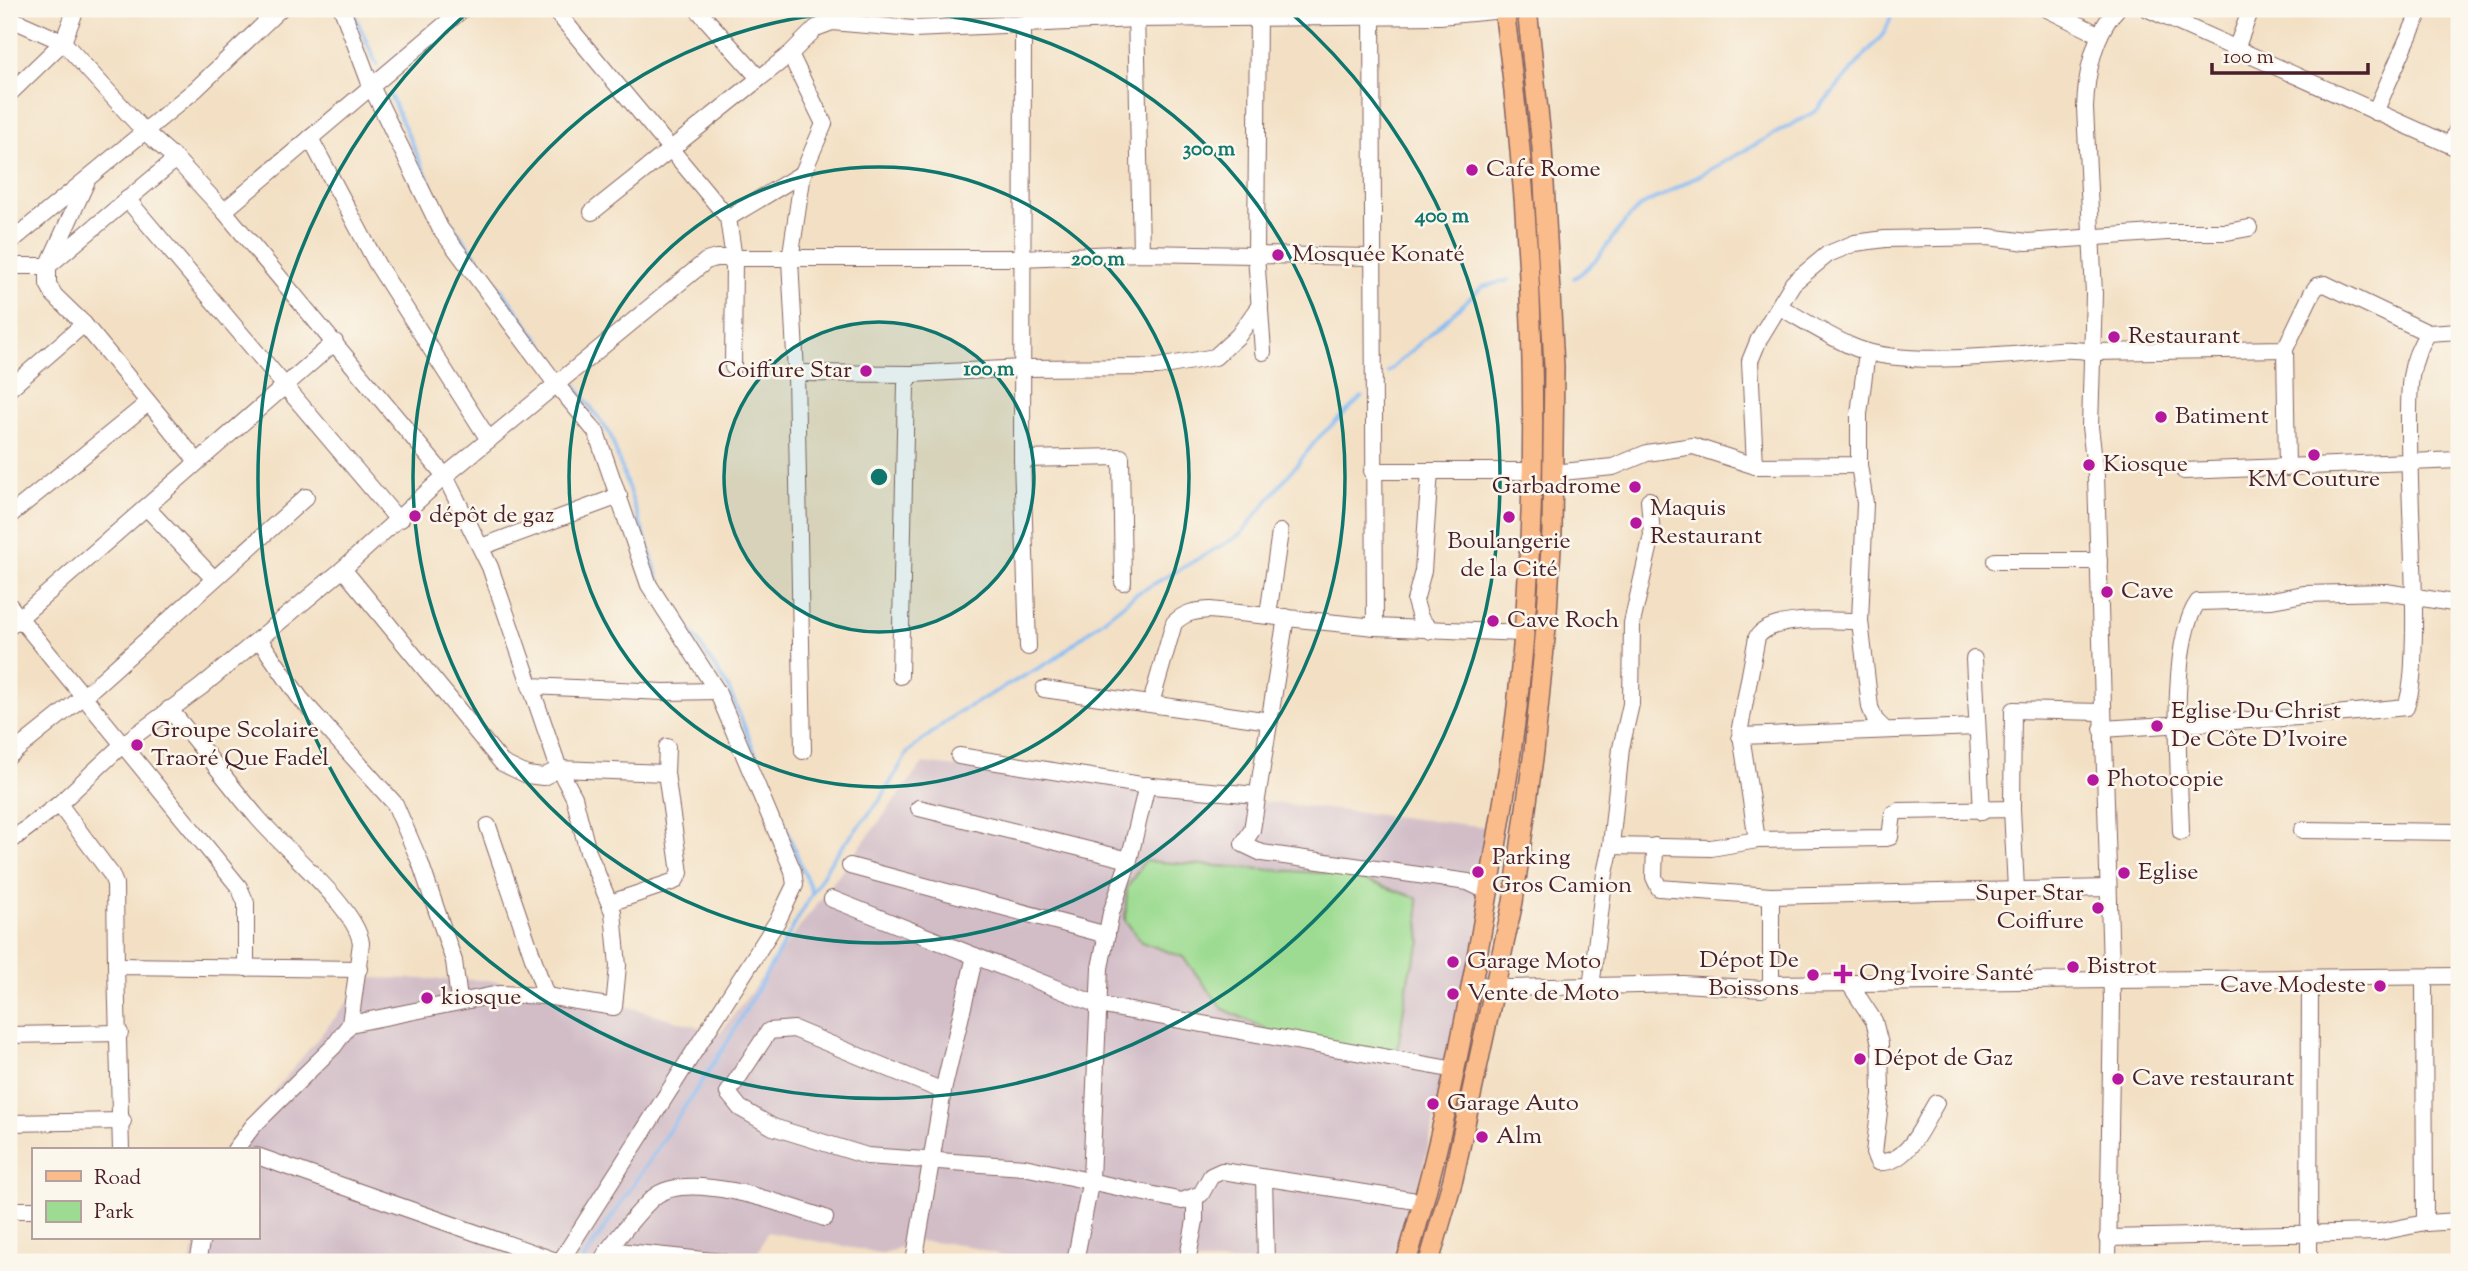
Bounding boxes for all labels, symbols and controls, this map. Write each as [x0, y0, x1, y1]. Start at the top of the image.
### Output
scale bar [2212, 32, 2368, 76]
text: 100 m [2223, 43, 2274, 73]
text: 300 m [1183, 135, 1236, 165]
place label: Cafe Rome [1486, 153, 1601, 187]
marker: Cafe Rome [1464, 162, 1480, 178]
text: 400 m [1414, 202, 1470, 232]
place label: Mosquée Konaté [1292, 238, 1465, 272]
text: 200 m [1071, 245, 1126, 275]
marker: Mosquée Konaté [1270, 247, 1286, 263]
place label: Restaurant [2128, 320, 2240, 354]
marker: Restaurant [2106, 329, 2122, 345]
place label: Coiffure Star [717, 354, 852, 388]
text: 100 m [964, 355, 1015, 385]
marker: Coiffure Star [858, 363, 874, 379]
place label: Batiment [2175, 400, 2269, 434]
marker: Batiment [2153, 409, 2169, 425]
marker: KM Couture [2306, 447, 2322, 463]
place label: Kiosque [2103, 448, 2188, 482]
marker: Kiosque [2081, 457, 2097, 473]
place label: KM Couture [2248, 463, 2380, 497]
centre of rings [867, 465, 891, 489]
place label: Garbadrome [1492, 470, 1621, 504]
marker: Garbadrome [1627, 479, 1643, 495]
place label: Maquis Restaurant [1650, 492, 1762, 554]
place label: dépôt de gaz [429, 499, 554, 533]
marker: dépôt de gaz [407, 508, 423, 524]
marker: Boulangerie de la Cité [1501, 509, 1517, 525]
marker: Maquis Restaurant [1628, 515, 1644, 531]
place label: Boulangerie de la Cité [1447, 525, 1571, 587]
place label: Cave [2121, 575, 2174, 609]
marker: Cave [2099, 584, 2115, 600]
place label: Cave Roch [1507, 604, 1619, 638]
marker: Cave Roch [1485, 613, 1501, 629]
place label: Eglise Du Christ De Côte D'Ivoire [2171, 695, 2348, 757]
place label: Groupe Scolaire Traoré Que Fadel [151, 714, 329, 776]
marker: Eglise Du Christ De Côte D'Ivoire [2149, 718, 2165, 734]
marker: Groupe Scolaire Traoré Que Fadel [129, 737, 145, 753]
place label: Photocopie [2107, 763, 2224, 797]
marker: Photocopie [2085, 772, 2101, 788]
place label: Parking Gros Camion [1492, 841, 1632, 903]
place label: Eglise [2138, 856, 2198, 890]
marker: Parking Gros Camion [1470, 864, 1486, 880]
marker: Eglise [2116, 865, 2132, 881]
place label: Super Star Coiffure [1975, 877, 2084, 939]
marker: Super Star Coiffure [2090, 900, 2106, 916]
place label: Dépot De Boissons [1699, 944, 1799, 1006]
place label: Garage Moto [1467, 945, 1601, 979]
place label: Bistrot [2087, 950, 2157, 984]
marker: Garage Moto [1445, 954, 1461, 970]
place label: Ong Ivoire Santé [1859, 957, 2034, 991]
marker: Bistrot [2065, 959, 2081, 975]
marker: Ong Ivoire Santé [1833, 964, 1853, 984]
marker: Dépot De Boissons [1805, 967, 1821, 983]
place label: Cave Modeste [2220, 969, 2366, 1003]
place label: Vente de Moto [1467, 977, 1619, 1011]
marker: Cave Modeste [2372, 978, 2388, 994]
place label: kiosque [441, 981, 522, 1015]
marker: Vente de Moto [1445, 986, 1461, 1002]
marker: kiosque [419, 990, 435, 1006]
place label: Dépot de Gaz [1874, 1042, 2013, 1076]
marker: Dépot de Gaz [1852, 1051, 1868, 1067]
place label: Cave restaurant [2132, 1062, 2294, 1096]
marker: Cave restaurant [2110, 1071, 2126, 1087]
place label: Garage Auto [1447, 1087, 1579, 1121]
marker: Garage Auto [1425, 1096, 1441, 1112]
place label: Alm [1496, 1120, 1542, 1154]
marker: Alm [1474, 1129, 1490, 1145]
legend [32, 1148, 259, 1240]
text: Road [94, 1164, 141, 1194]
text: Park [94, 1198, 135, 1228]

